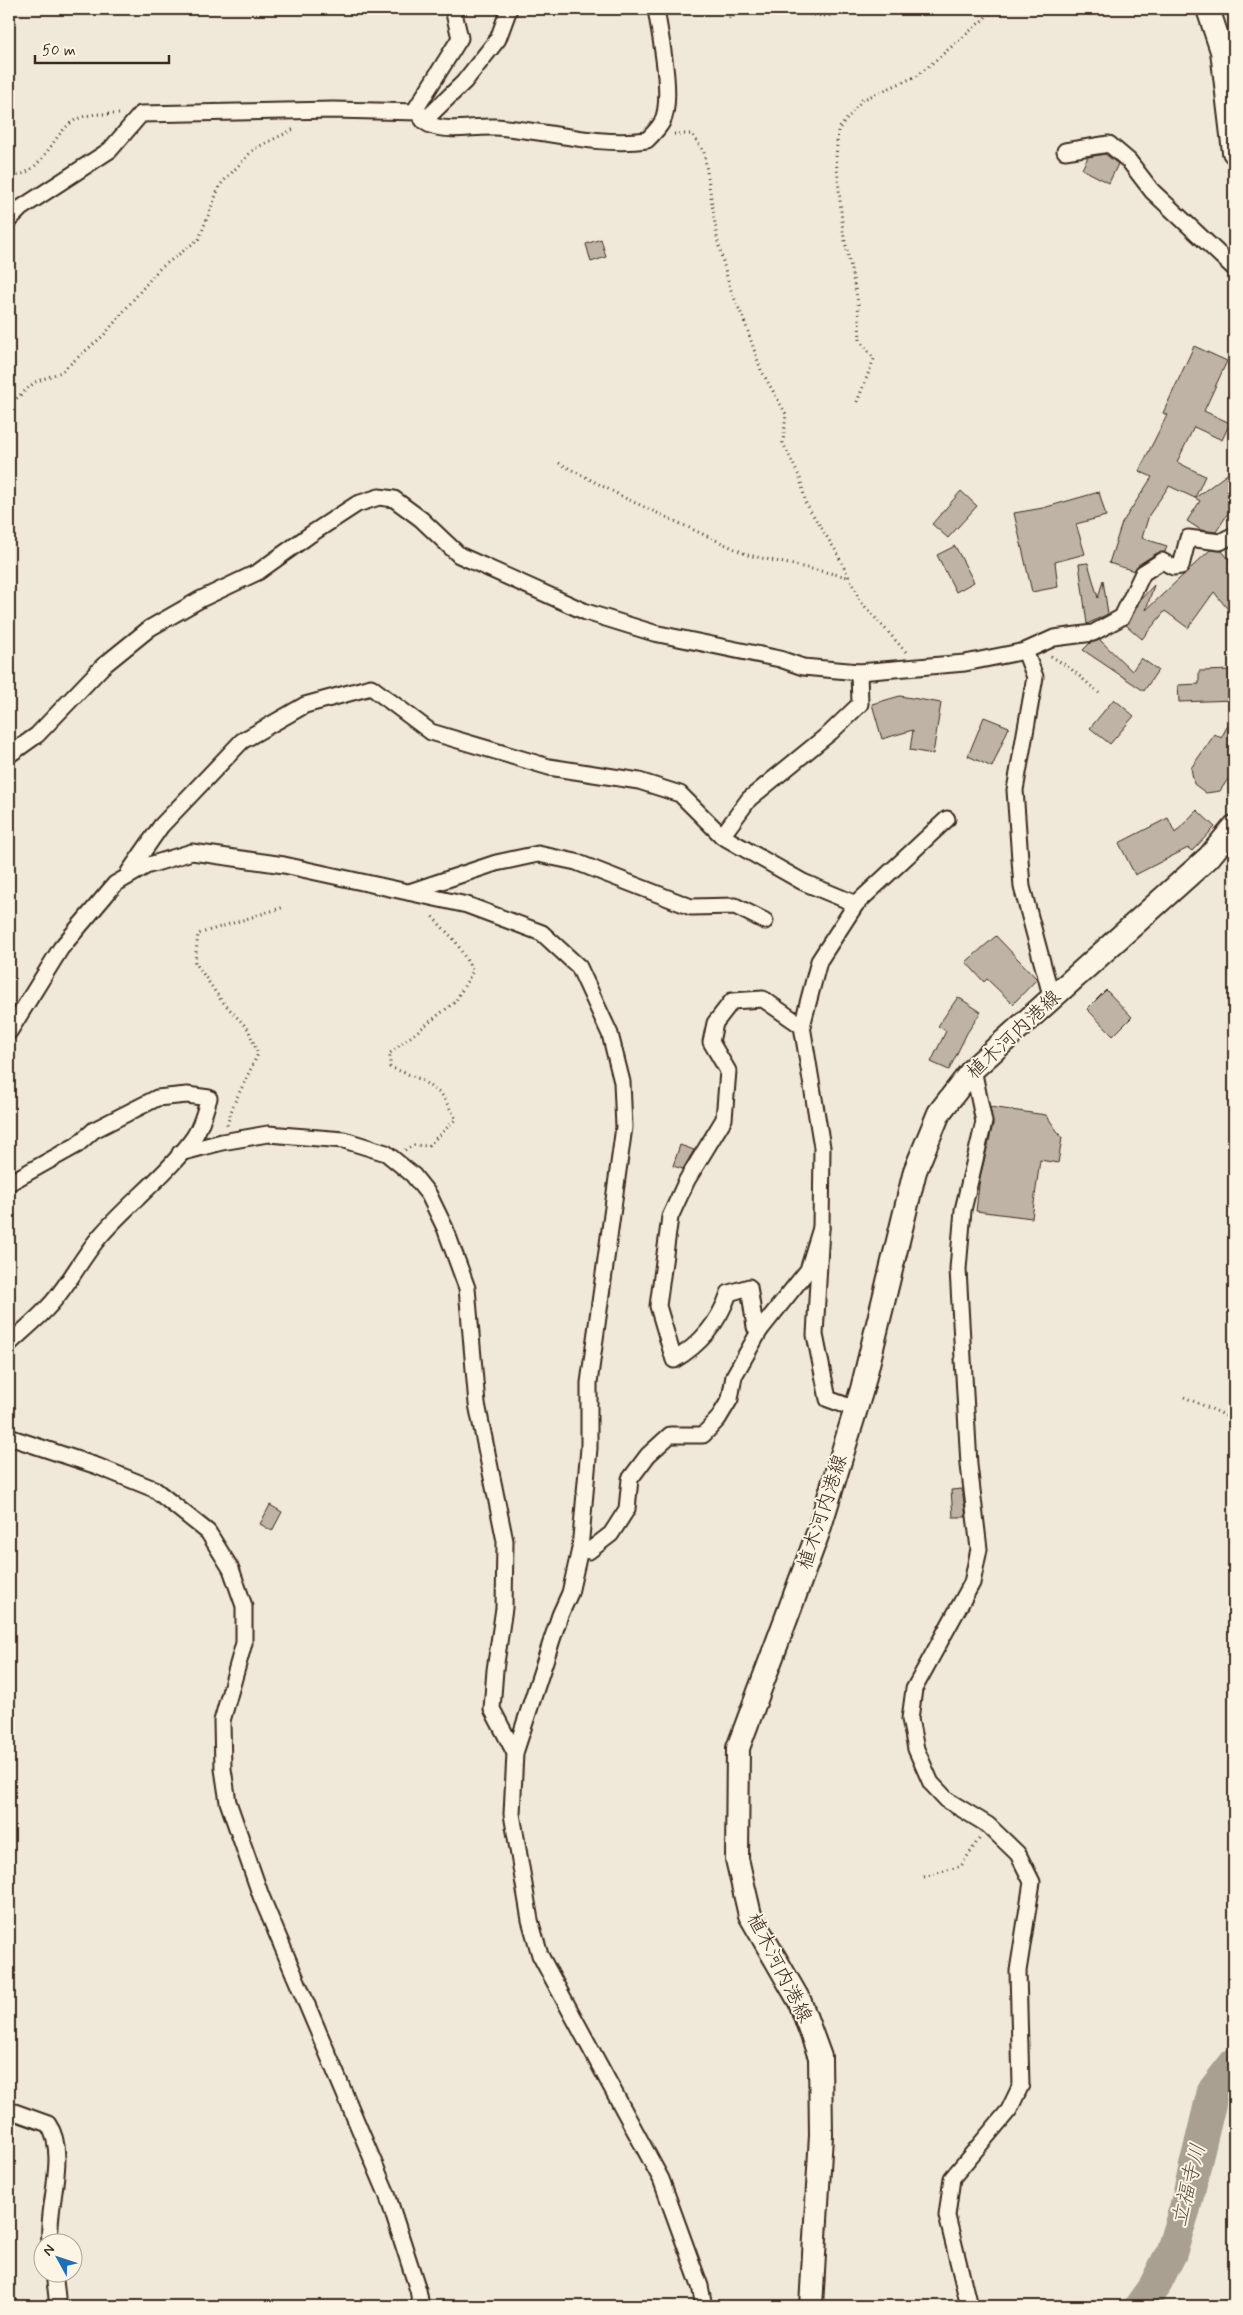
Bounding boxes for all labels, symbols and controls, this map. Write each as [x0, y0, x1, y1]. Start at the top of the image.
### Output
scale bar [35, 32, 169, 64]
text: 50 m [42, 41, 76, 61]
street label: 植木河内港線 [961, 984, 1067, 1086]
street label: 植木河内港線 [792, 1451, 854, 1573]
street label: 植木河内港線 [740, 1908, 818, 2028]
water label: 立福寺川 [1165, 2141, 1213, 2229]
north arrow [32, 2232, 82, 2282]
text: N [39, 2241, 59, 2260]

